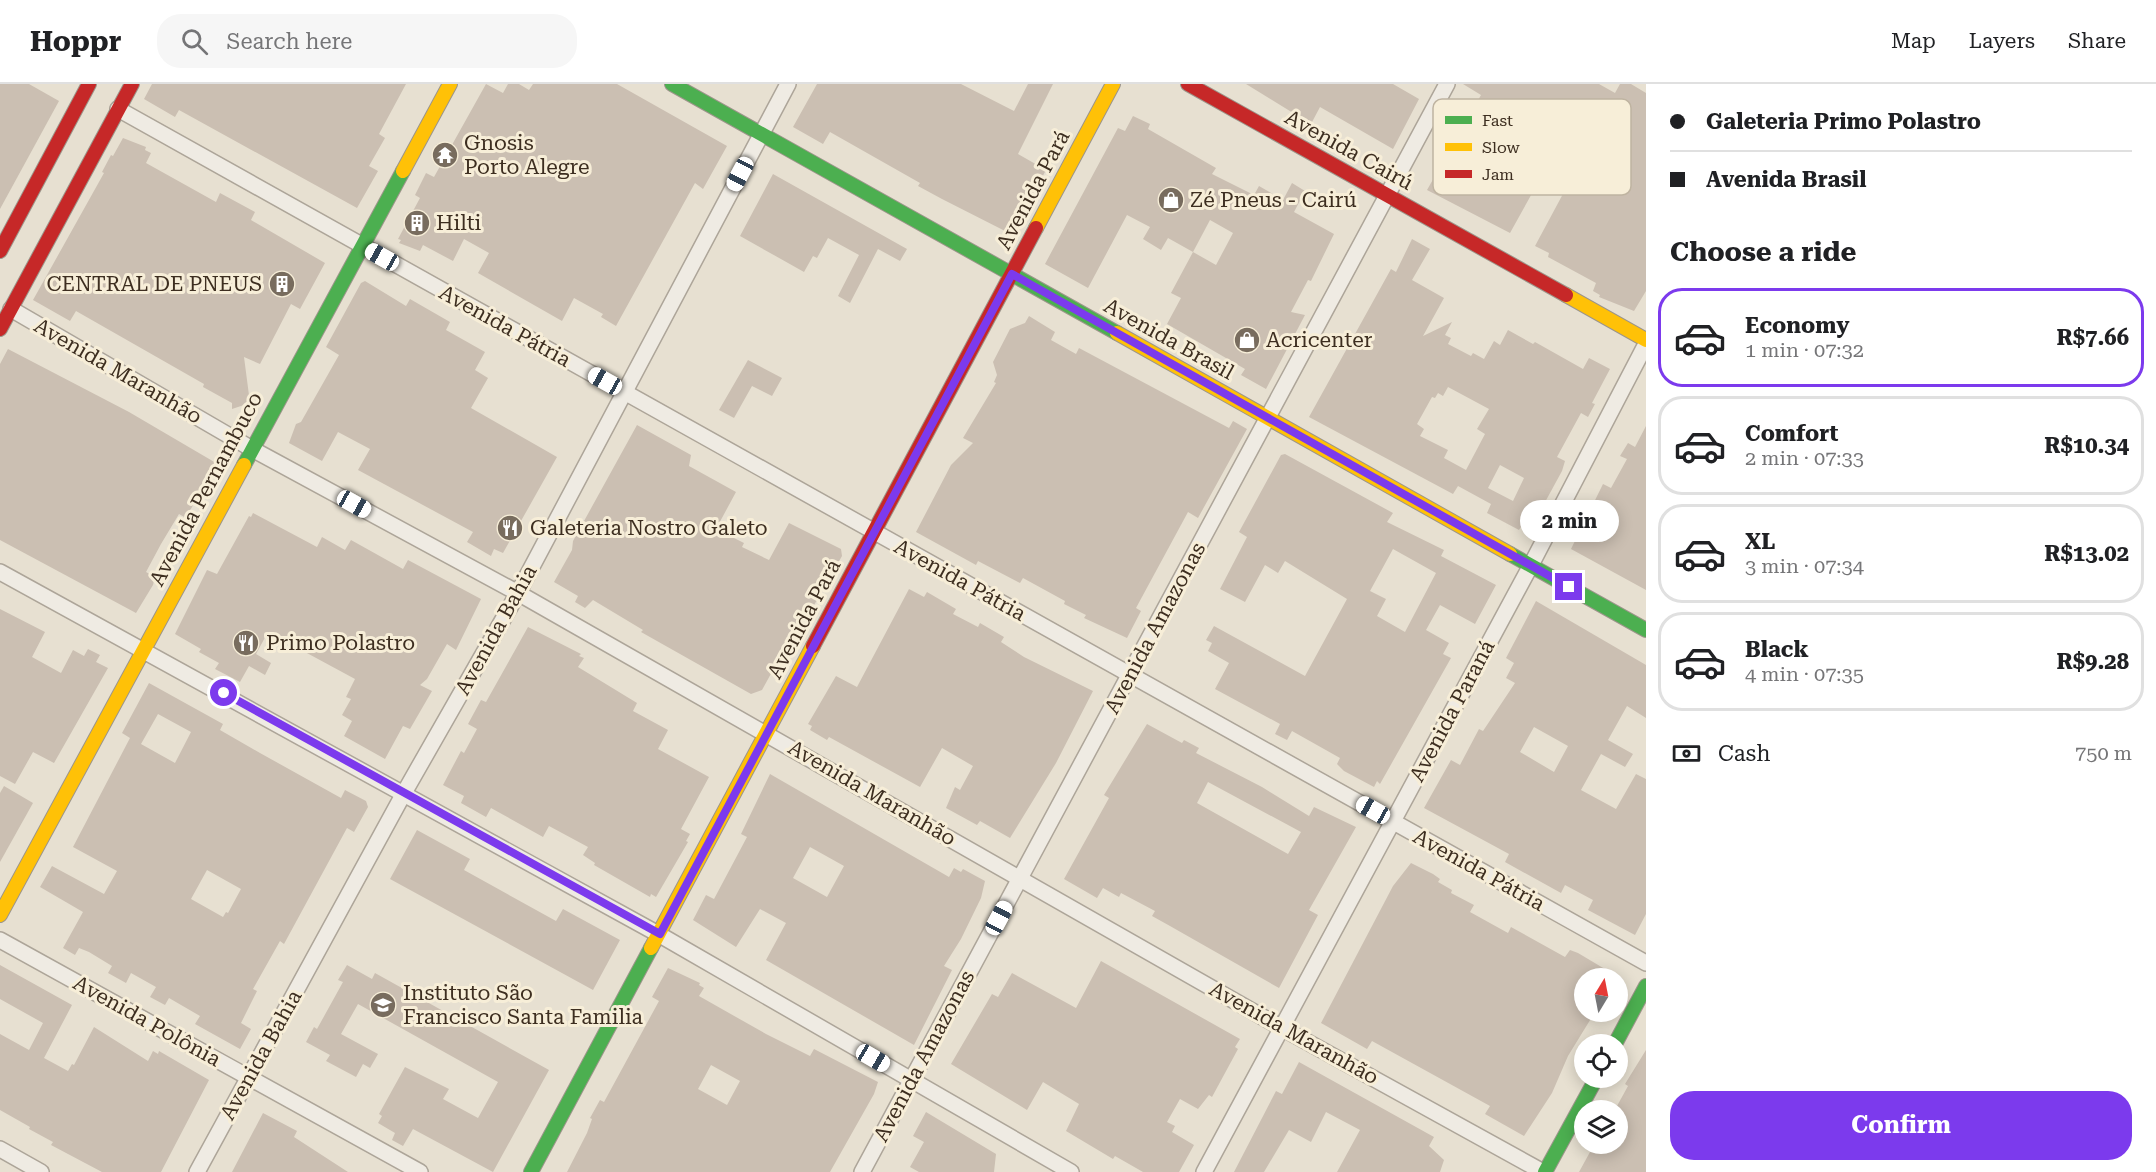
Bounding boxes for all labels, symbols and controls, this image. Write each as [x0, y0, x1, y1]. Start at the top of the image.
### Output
search box [157, 14, 577, 68]
text: Hoppr [30, 25, 121, 58]
icon: search [178, 25, 211, 58]
text: Search here [226, 29, 352, 54]
text: Map [1891, 29, 1936, 53]
text: Layers [1969, 29, 2035, 53]
text: Share [2068, 29, 2126, 53]
legend [1433, 99, 1631, 195]
street label: Avenida Cairú [1281, 105, 1417, 195]
text: Galeteria Primo Polastro [1706, 109, 1981, 134]
text: Fast [1482, 111, 1513, 130]
street label: Avenida Pará [991, 126, 1075, 254]
place label: Gnosis Porto Alegre [464, 131, 590, 179]
text: Slow [1482, 138, 1520, 157]
temple icon: Gnosis Porto Alegre [430, 140, 460, 170]
car [724, 154, 756, 194]
text: Jam [1482, 165, 1514, 184]
text: Avenida Brasil [1706, 167, 1866, 192]
shop icon: Zé Pneus - Cairú [1156, 185, 1186, 215]
place label: Zé Pneus - Cairú [1190, 188, 1357, 212]
building icon: Hilti [402, 208, 432, 238]
place label: Hilti [436, 211, 482, 235]
text: Choose a ride [1670, 236, 1856, 268]
car [362, 240, 402, 274]
building icon: CENTRAL DE PNEUS [267, 269, 297, 299]
place label: CENTRAL DE PNEUS [46, 272, 262, 296]
street label: Avenida Pátria [435, 280, 575, 372]
street label: Avenida Brasil [1100, 293, 1239, 385]
icon: car [1673, 311, 1727, 365]
street label: Avenida Maranhão [30, 313, 206, 429]
text: Economy [1745, 313, 1849, 338]
shop icon: Acricenter [1232, 325, 1262, 355]
text: R$7.66 [2056, 325, 2129, 350]
place label: Acricenter [1266, 328, 1373, 352]
text: 1 min · 07:32 [1745, 338, 1864, 362]
car [585, 364, 625, 398]
street label: Avenida Pernambuco [145, 388, 267, 590]
icon: car [1673, 419, 1727, 473]
text: Comfort [1745, 421, 1838, 446]
text: R$10.34 [2044, 433, 2129, 458]
text: 2 min · 07:33 [1745, 446, 1864, 470]
car [334, 487, 374, 521]
callout: 2 min [1520, 500, 1618, 542]
text: 2 min [1542, 509, 1597, 533]
restaurant icon: Galeteria Nostro Galeto [495, 513, 525, 543]
place label: Galeteria Nostro Galeto [530, 516, 768, 540]
icon: car [1673, 527, 1727, 581]
text: XL [1745, 529, 1775, 554]
street label: Avenida Pátria [890, 534, 1030, 626]
street label: Avenida Amazonas [1100, 538, 1210, 718]
text: R$13.02 [2044, 541, 2129, 566]
text: 3 min · 07:34 [1745, 554, 1864, 578]
street label: Avenida Pará [762, 555, 846, 683]
street label: Avenida Bahia [450, 560, 542, 699]
route end [1555, 573, 1582, 600]
restaurant icon: Primo Polastro [231, 628, 261, 658]
place label: Primo Polastro [266, 631, 415, 655]
icon: car [1673, 635, 1727, 689]
street label: Avenida Paraná [1405, 636, 1500, 786]
text: Black [1745, 637, 1809, 662]
text: R$9.28 [2056, 649, 2129, 674]
text: 4 min · 07:35 [1745, 662, 1864, 686]
route start [210, 679, 237, 706]
street label: Avenida Maranhão [784, 735, 960, 851]
icon: cash [1670, 737, 1703, 770]
text: Cash [1718, 741, 1770, 766]
text: 750 m [2075, 741, 2132, 765]
car [1353, 793, 1393, 827]
street label: Avenida Pátria [1409, 824, 1549, 916]
car [983, 898, 1015, 938]
street label: Avenida Amazonas [869, 966, 979, 1146]
north arrow [1574, 968, 1628, 1022]
map controls [1574, 968, 1628, 1154]
street label: Avenida Polônia [69, 971, 225, 1072]
street label: Avenida Maranhão [1205, 977, 1383, 1089]
place label: Instituto São Francisco Santa Familia [403, 981, 644, 1029]
street label: Avenida Bahia [215, 985, 307, 1124]
school or university icon: Instituto São Francisco Santa Familia [368, 990, 398, 1020]
button: locate [1574, 1034, 1628, 1088]
car [853, 1041, 893, 1075]
button: Confirm [1670, 1091, 2132, 1160]
button: layers [1574, 1100, 1628, 1154]

